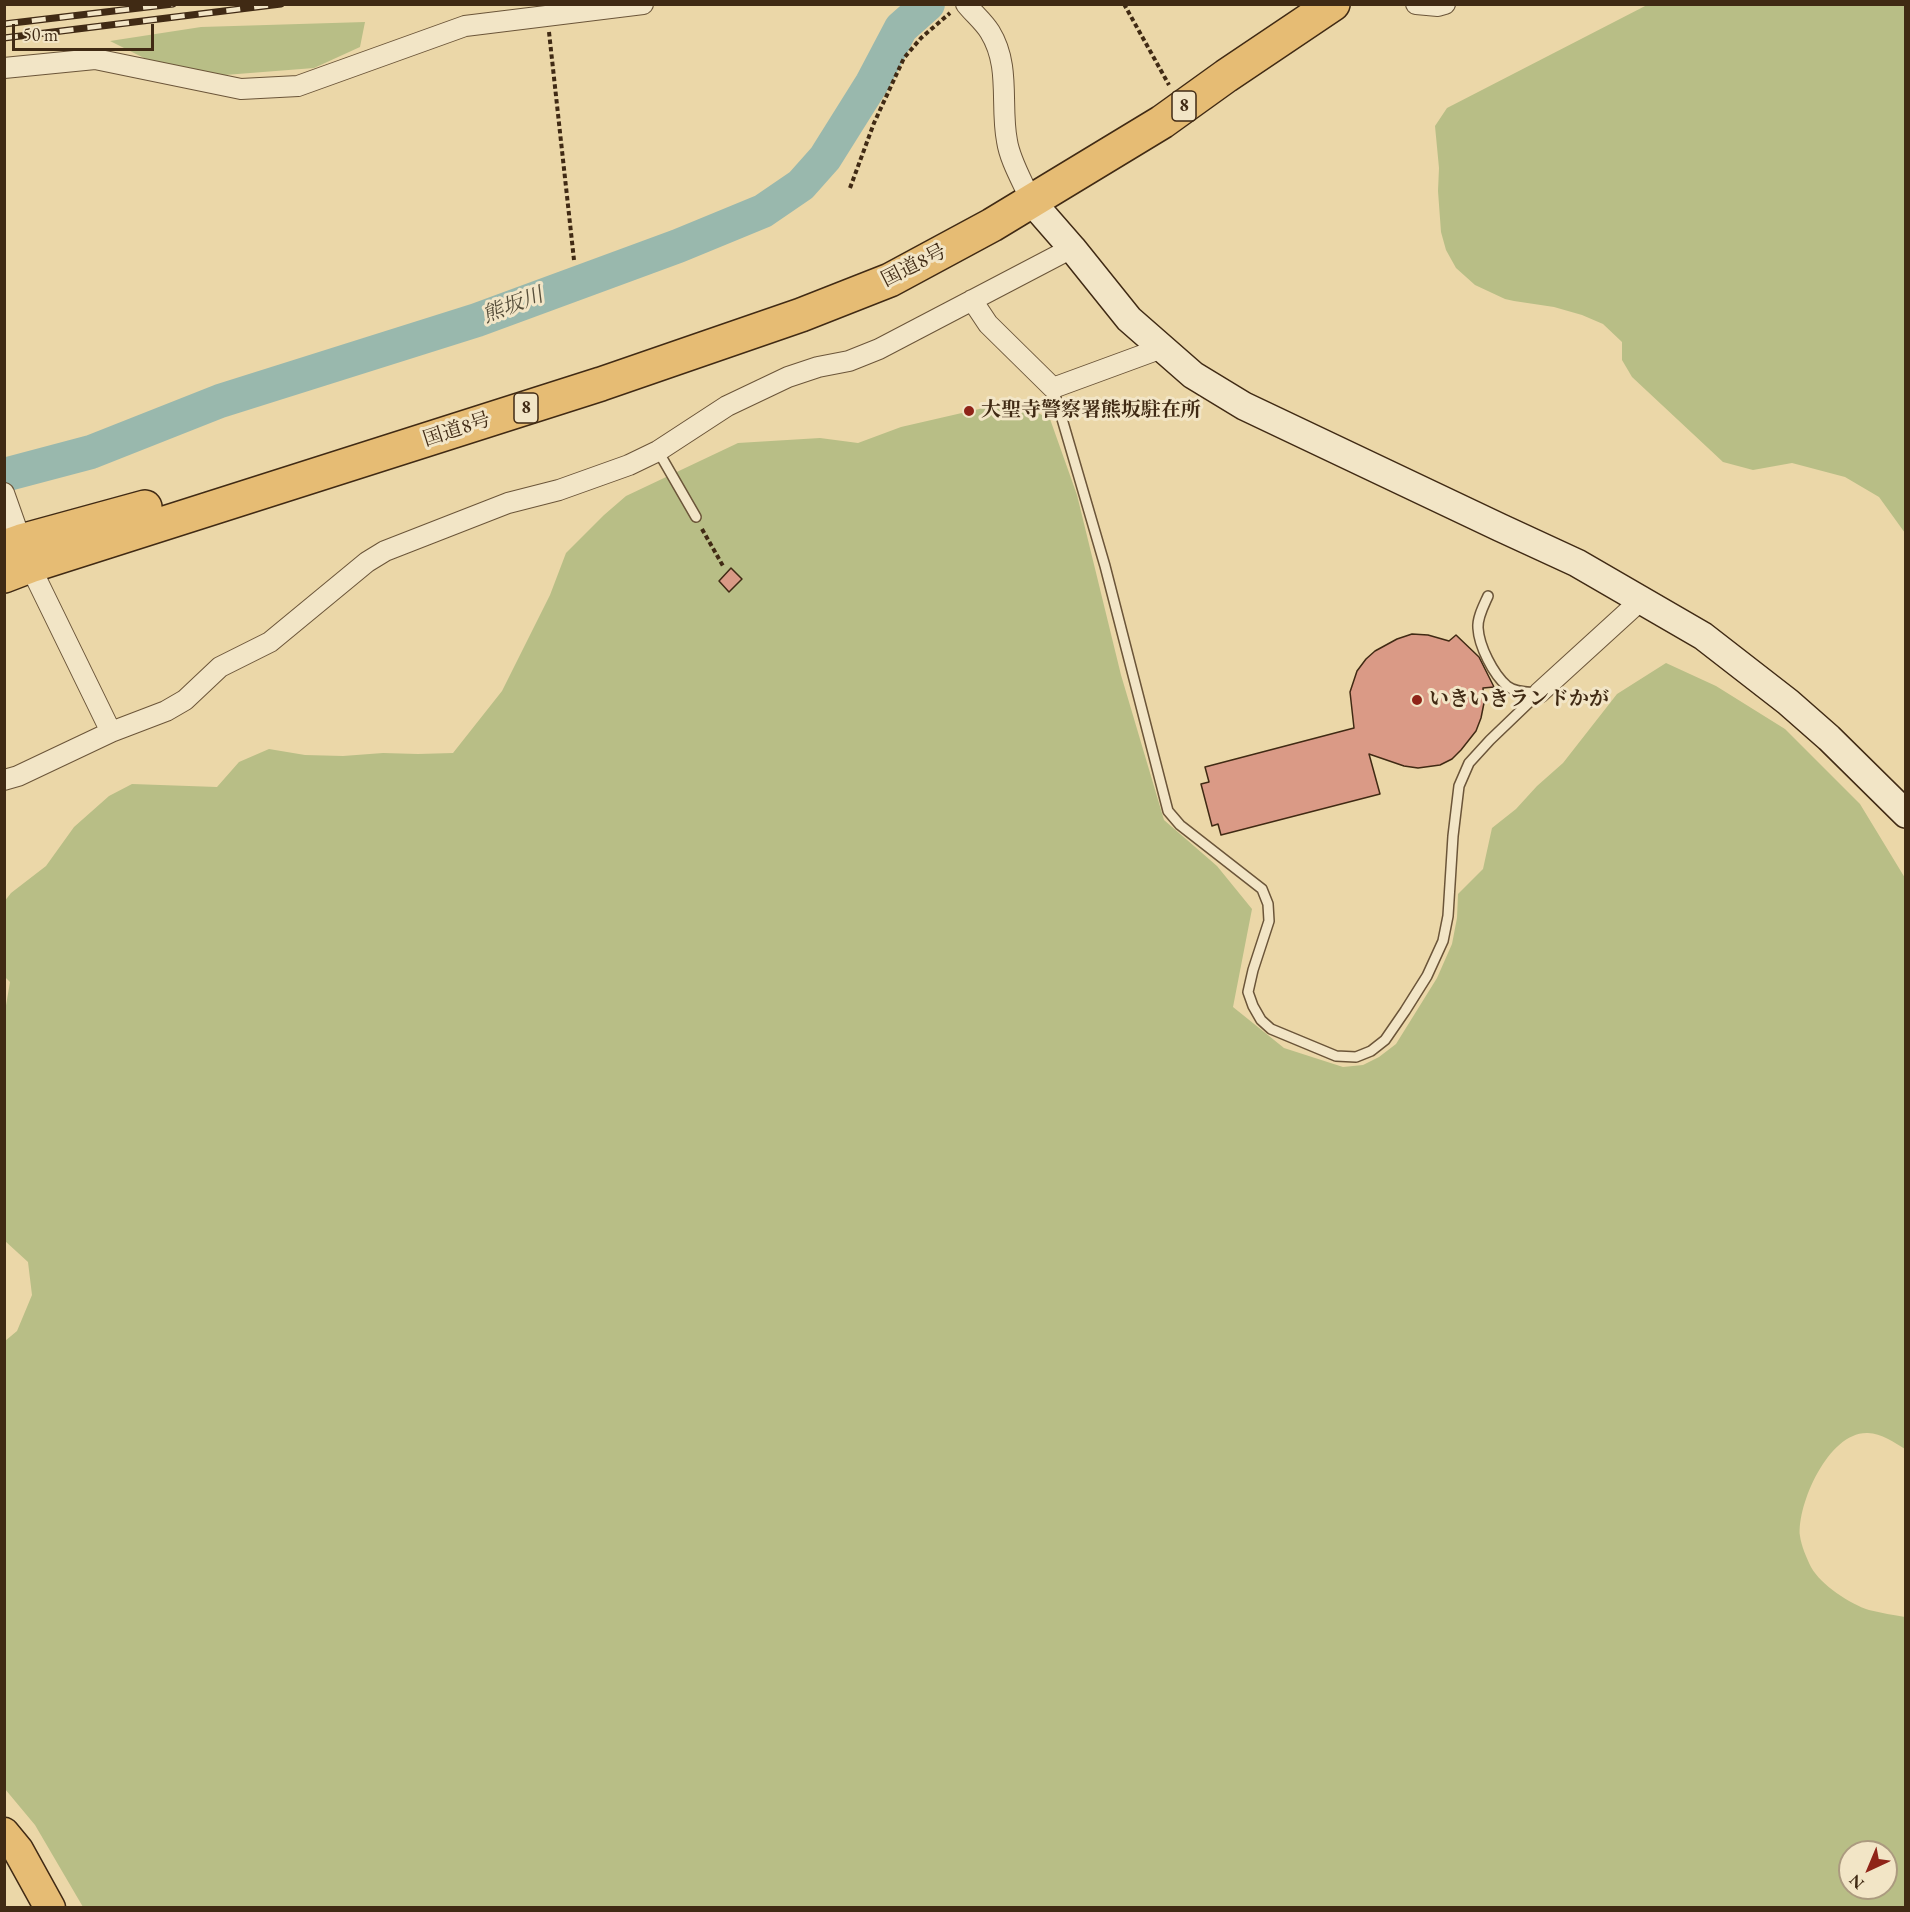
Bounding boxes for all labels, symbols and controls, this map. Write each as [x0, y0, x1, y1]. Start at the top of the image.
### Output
scale bar [15, 12, 158, 50]
text: 50 m [23, 23, 58, 46]
road number: 8 [1172, 91, 1196, 121]
street label: 国道8号 [878, 240, 950, 292]
water label: 熊坂川 [479, 283, 547, 329]
road number: 8 [514, 393, 538, 423]
place label: 大聖寺警察署熊坂駐在所 [981, 399, 1201, 423]
marker: 大聖寺警察署熊坂駐在所 [962, 404, 976, 418]
street label: 国道8号 [420, 408, 494, 452]
place label: いきいきランドかが [1429, 688, 1609, 712]
marker: いきいきランドかが [1410, 693, 1424, 707]
north arrow [1838, 1840, 1898, 1900]
text: N [1845, 1870, 1868, 1894]

